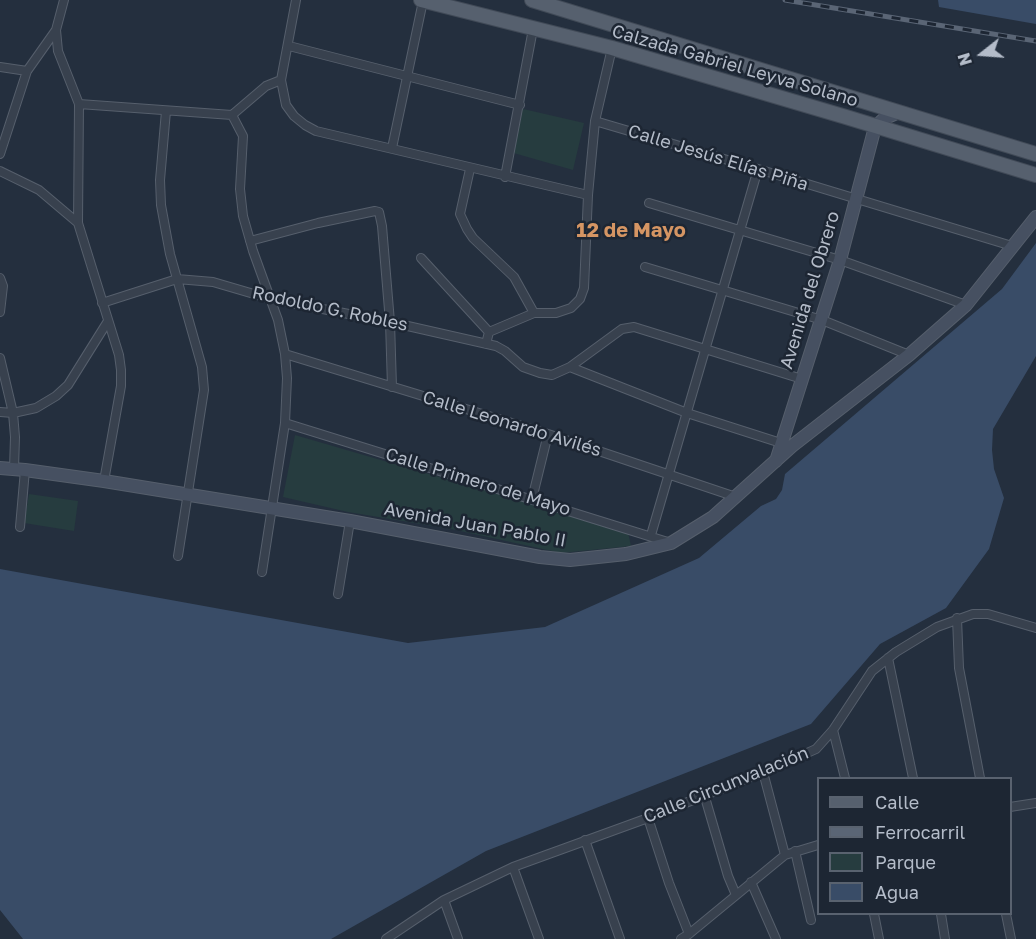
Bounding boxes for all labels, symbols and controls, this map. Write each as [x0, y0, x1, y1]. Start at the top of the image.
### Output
street label: Calzada Gabriel Leyva Solano [609, 20, 861, 112]
north arrow [952, 24, 1012, 84]
text: N [953, 51, 976, 68]
street label: Calle Jesús Elías Piña [625, 120, 811, 196]
street label: Avenida del Obrero [776, 208, 844, 372]
district label: 12 de Mayo [576, 219, 686, 243]
street label: Rodoldo G. Robles [250, 282, 410, 336]
street label: Calle Leonardo Avilés [420, 386, 604, 462]
street label: Calle Primero de Mayo [383, 444, 573, 520]
street label: Avenida Juan Pablo II [382, 498, 568, 552]
street label: Calle Circunvalación [640, 742, 812, 828]
legend [817, 777, 1012, 915]
text: Calle [875, 791, 919, 813]
text: Ferrocarril [875, 821, 965, 843]
text: Parque [875, 851, 936, 873]
text: Agua [875, 881, 919, 903]

